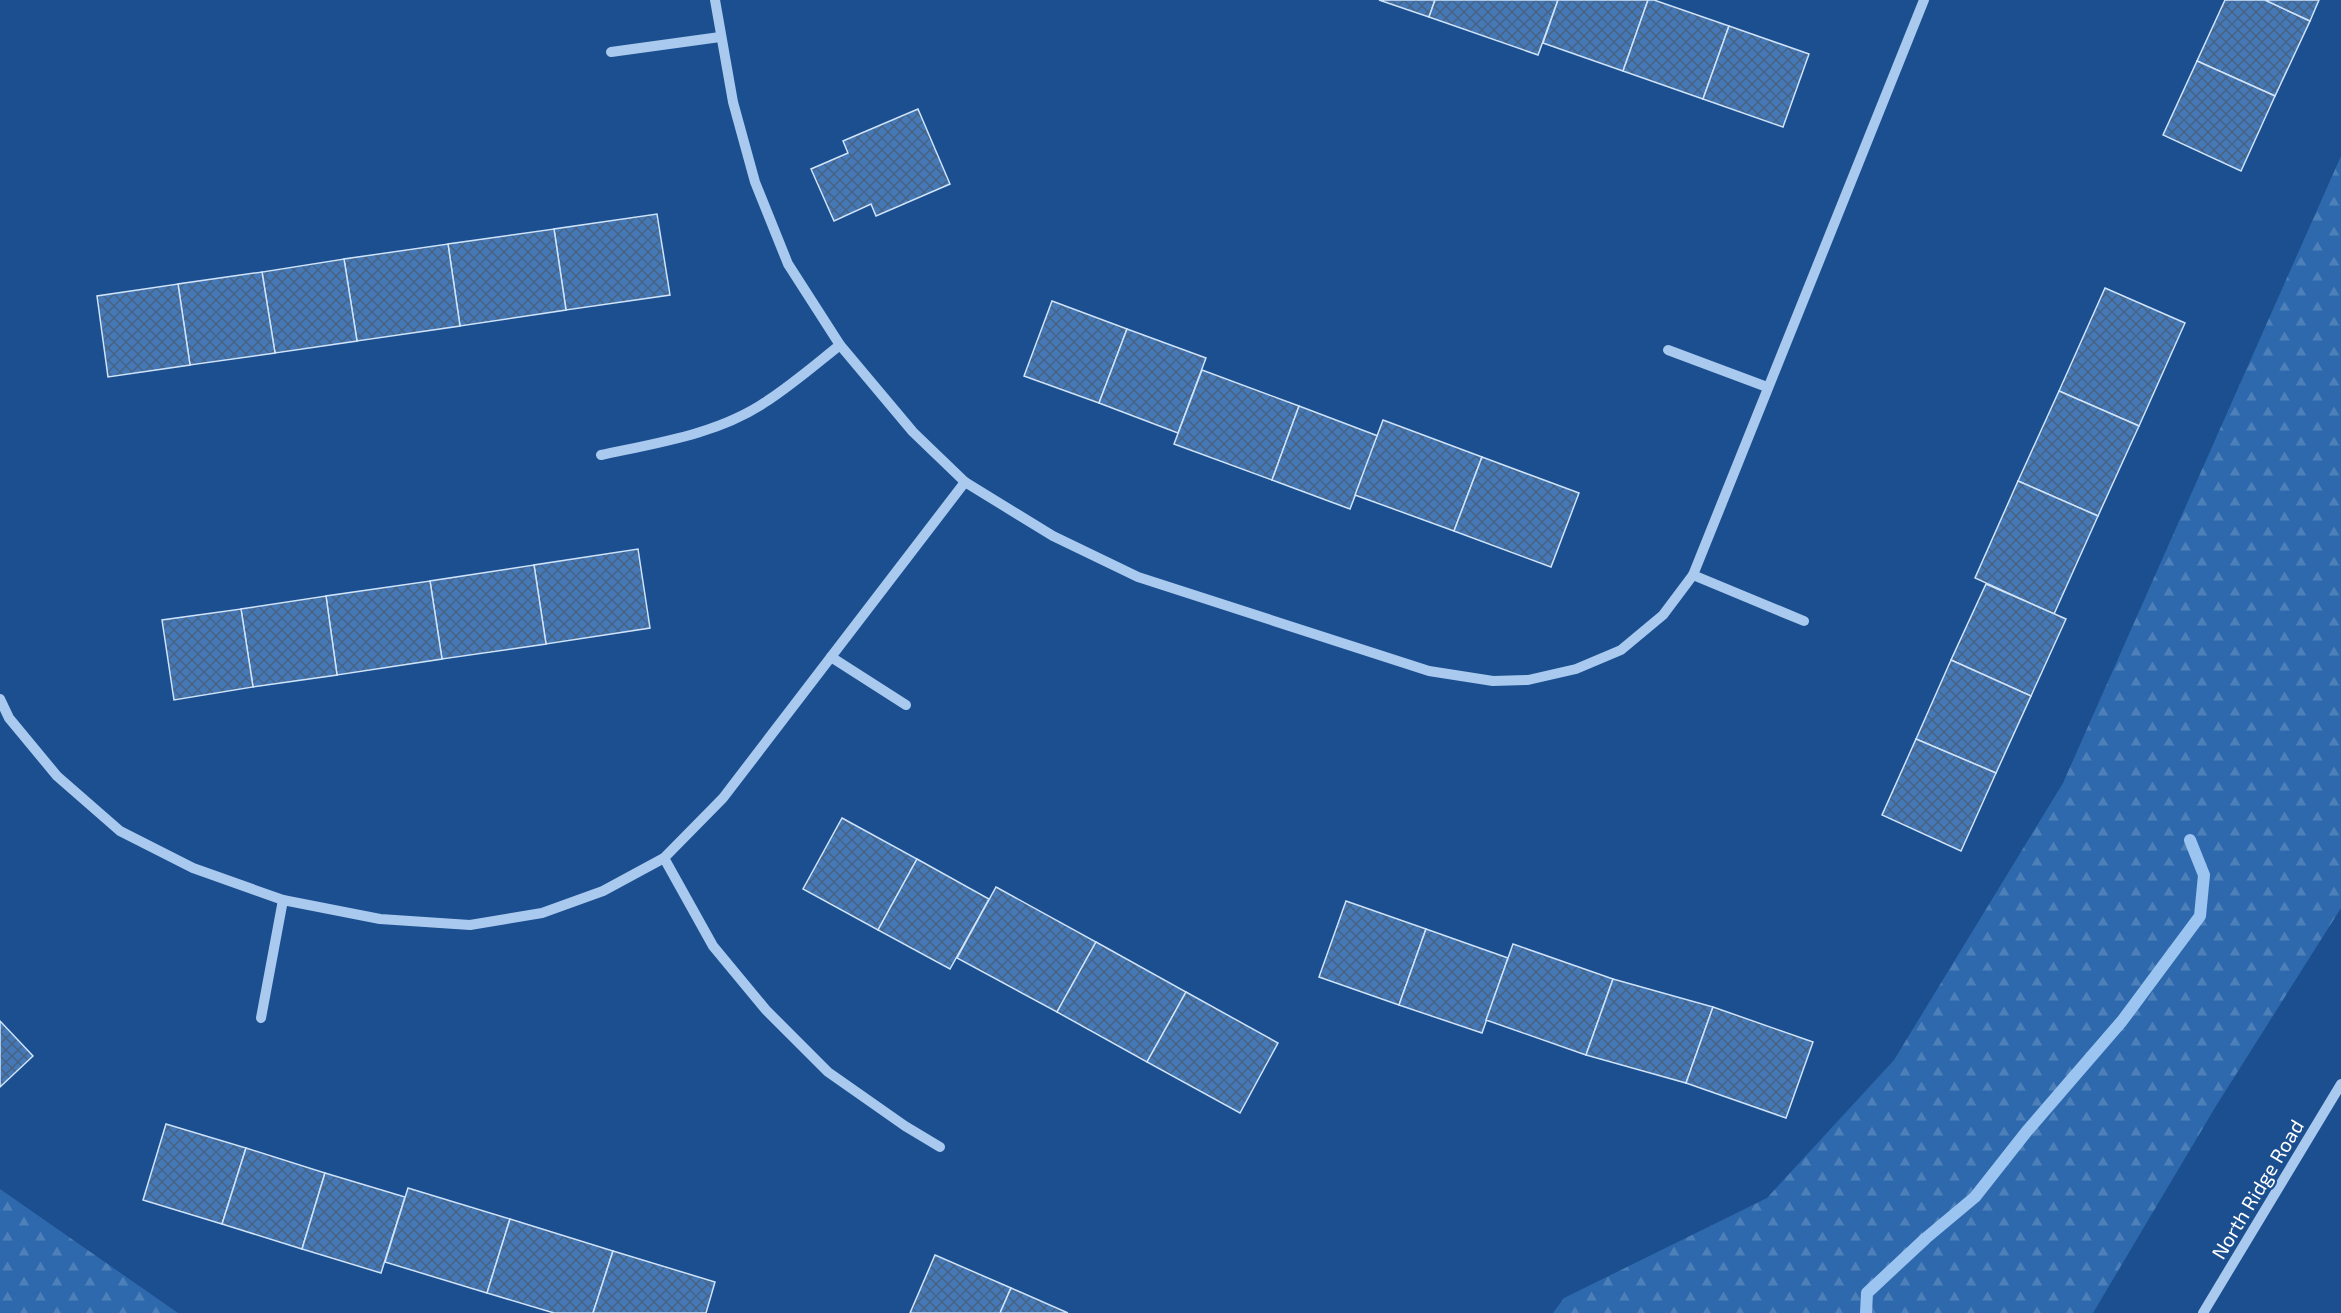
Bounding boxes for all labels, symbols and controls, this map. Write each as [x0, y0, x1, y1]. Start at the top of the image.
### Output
street label: North Ridge Road [2206, 1115, 2308, 1263]

